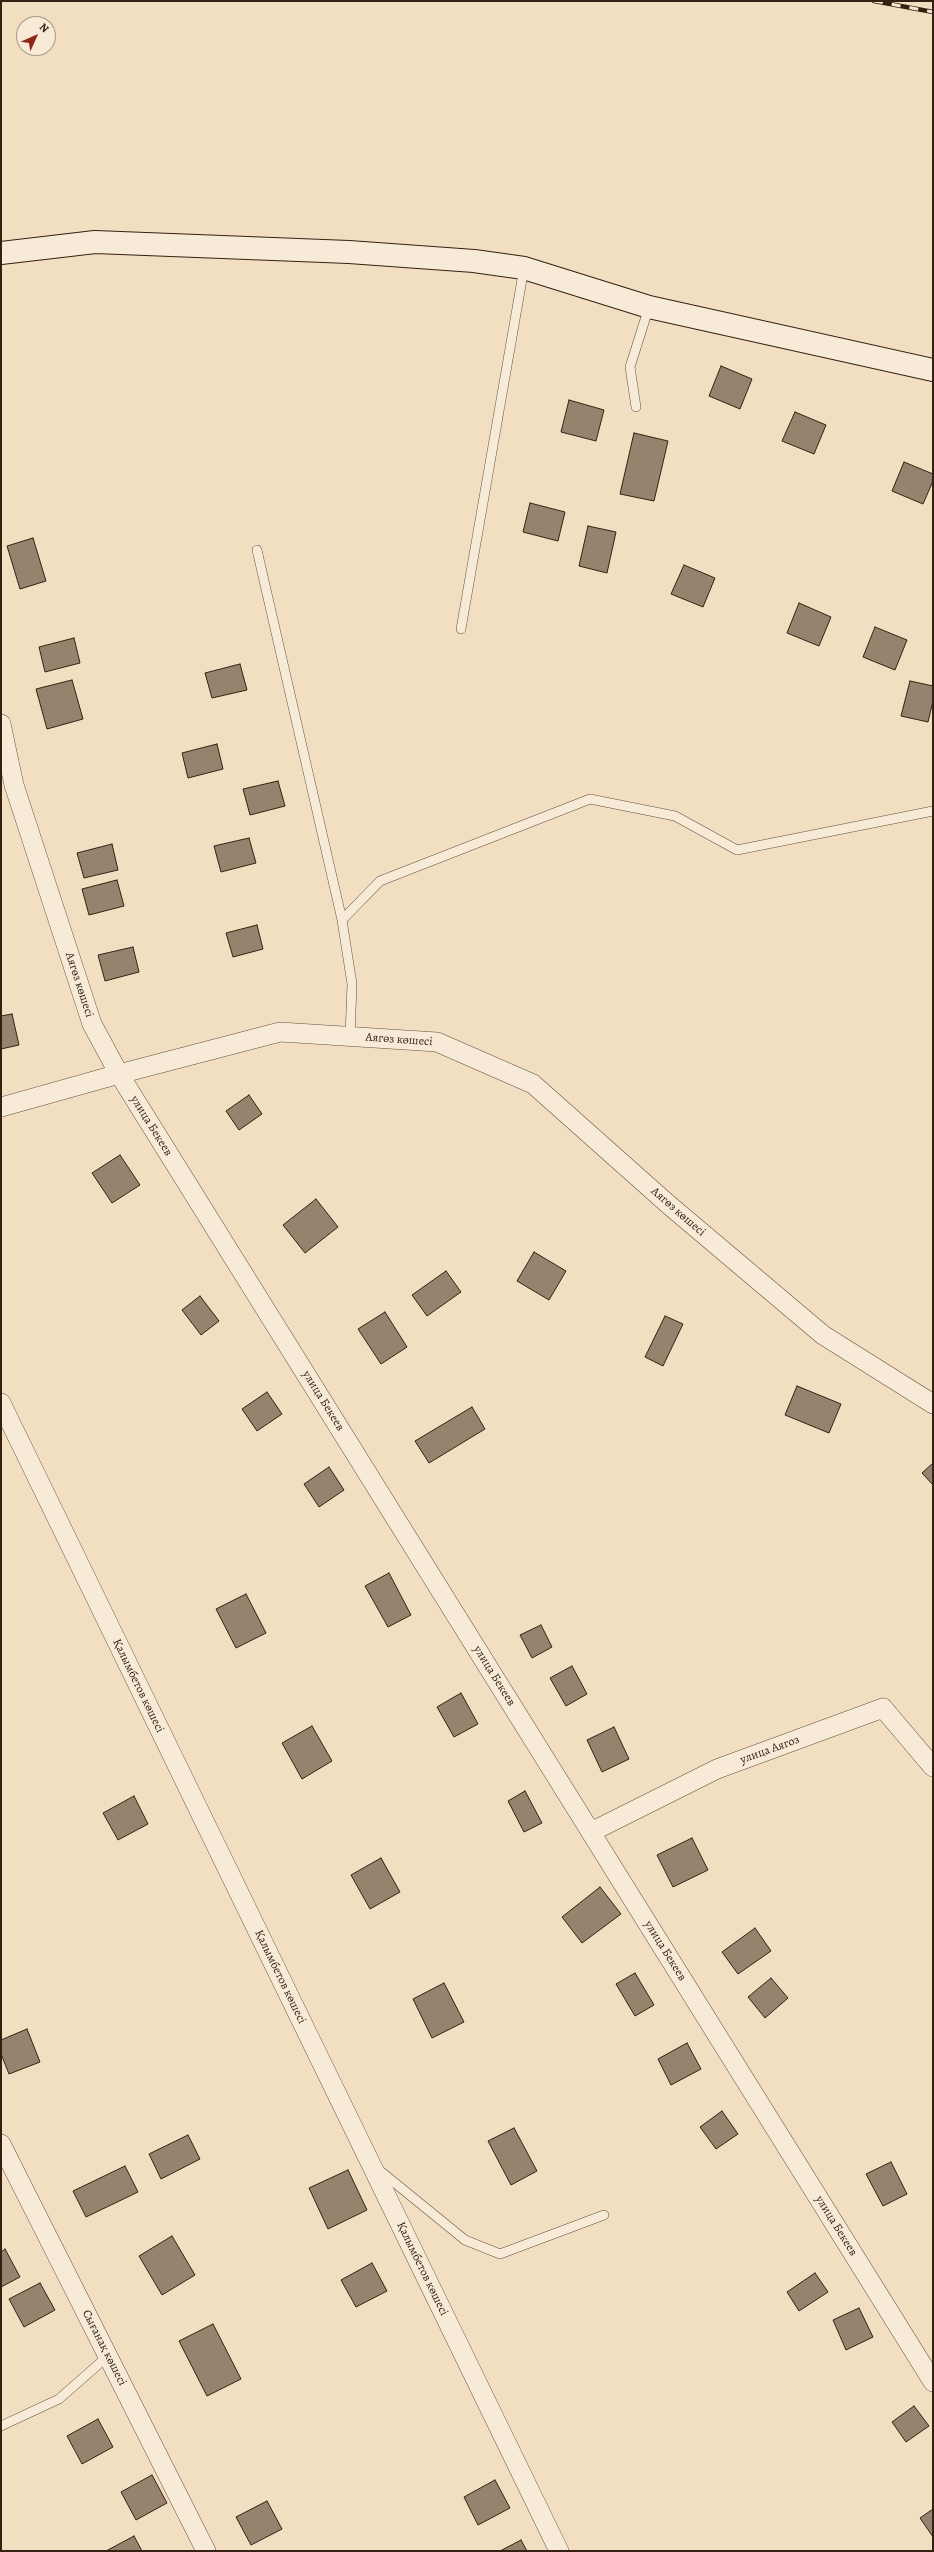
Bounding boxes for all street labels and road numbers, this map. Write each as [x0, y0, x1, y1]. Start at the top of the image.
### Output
street label: Аягөз көшесі [62, 951, 96, 1019]
street label: Аягөз көшесі [365, 1030, 433, 1050]
street label: улица Бекеев [127, 1093, 175, 1159]
street label: Аягөз көшесі [648, 1184, 708, 1240]
street label: улица Бекеев [299, 1368, 347, 1434]
street label: Қалымбетов көшесі [109, 1637, 167, 1735]
street label: улица Бекеев [470, 1643, 518, 1709]
street label: улица Аягоз [738, 1733, 802, 1767]
street label: улица Бекеев [641, 1918, 689, 1984]
street label: Қалымбетов көшесі [251, 1928, 309, 2026]
street label: улица Бекеев [812, 2193, 860, 2259]
street label: Қалымбетов көшесі [393, 2220, 451, 2318]
street label: Сығанақ көшесі [79, 2308, 129, 2388]

